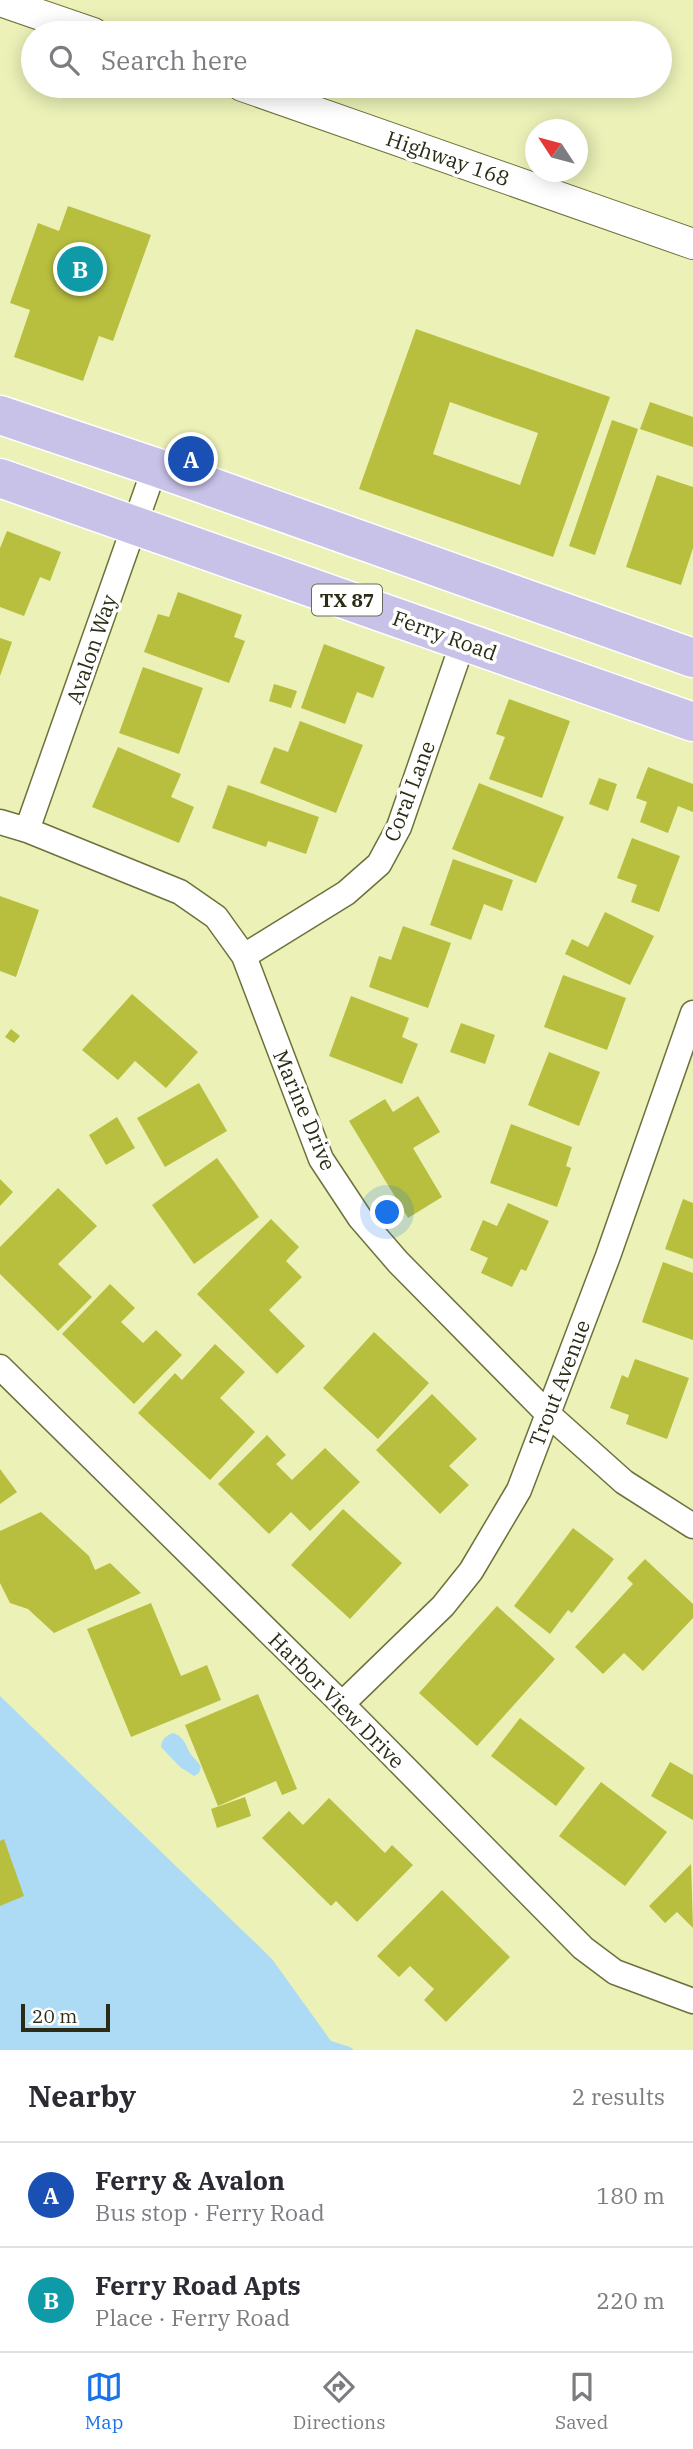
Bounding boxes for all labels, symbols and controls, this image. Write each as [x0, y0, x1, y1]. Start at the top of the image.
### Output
search box [21, 21, 672, 98]
icon: search [45, 41, 83, 79]
text: Search here [101, 43, 247, 77]
north arrow [525, 119, 588, 182]
street label: Highway 168 [383, 124, 513, 192]
pin: B [57, 243, 103, 295]
pin: A [168, 433, 214, 485]
road number: TX 87 [312, 584, 382, 615]
street label: Avalon Way [59, 590, 123, 708]
street label: Ferry Road [389, 603, 501, 667]
street label: Coral Lane [377, 737, 441, 845]
street label: Marine Drive [267, 1046, 343, 1174]
your location [370, 1195, 404, 1229]
street label: Trout Avenue [522, 1316, 596, 1450]
street label: Harbor View Drive [263, 1626, 411, 1774]
scale bar [21, 2001, 110, 2033]
text: 20 m [32, 2004, 77, 2028]
text: Nearby [28, 2076, 136, 2115]
text: 2 results [572, 2081, 665, 2111]
text: Ferry & Avalon [95, 2163, 285, 2197]
text: A [43, 2180, 59, 2210]
text: 180 m [596, 2180, 665, 2210]
text: Bus stop · Ferry Road [95, 2197, 325, 2227]
text: Ferry Road Apts [95, 2268, 301, 2302]
text: B [43, 2285, 59, 2315]
text: 220 m [596, 2285, 665, 2315]
text: Place · Ferry Road [95, 2302, 290, 2332]
tab: Map [85, 2368, 123, 2434]
tab: Directions [293, 2368, 386, 2434]
tab: Saved [555, 2368, 608, 2434]

